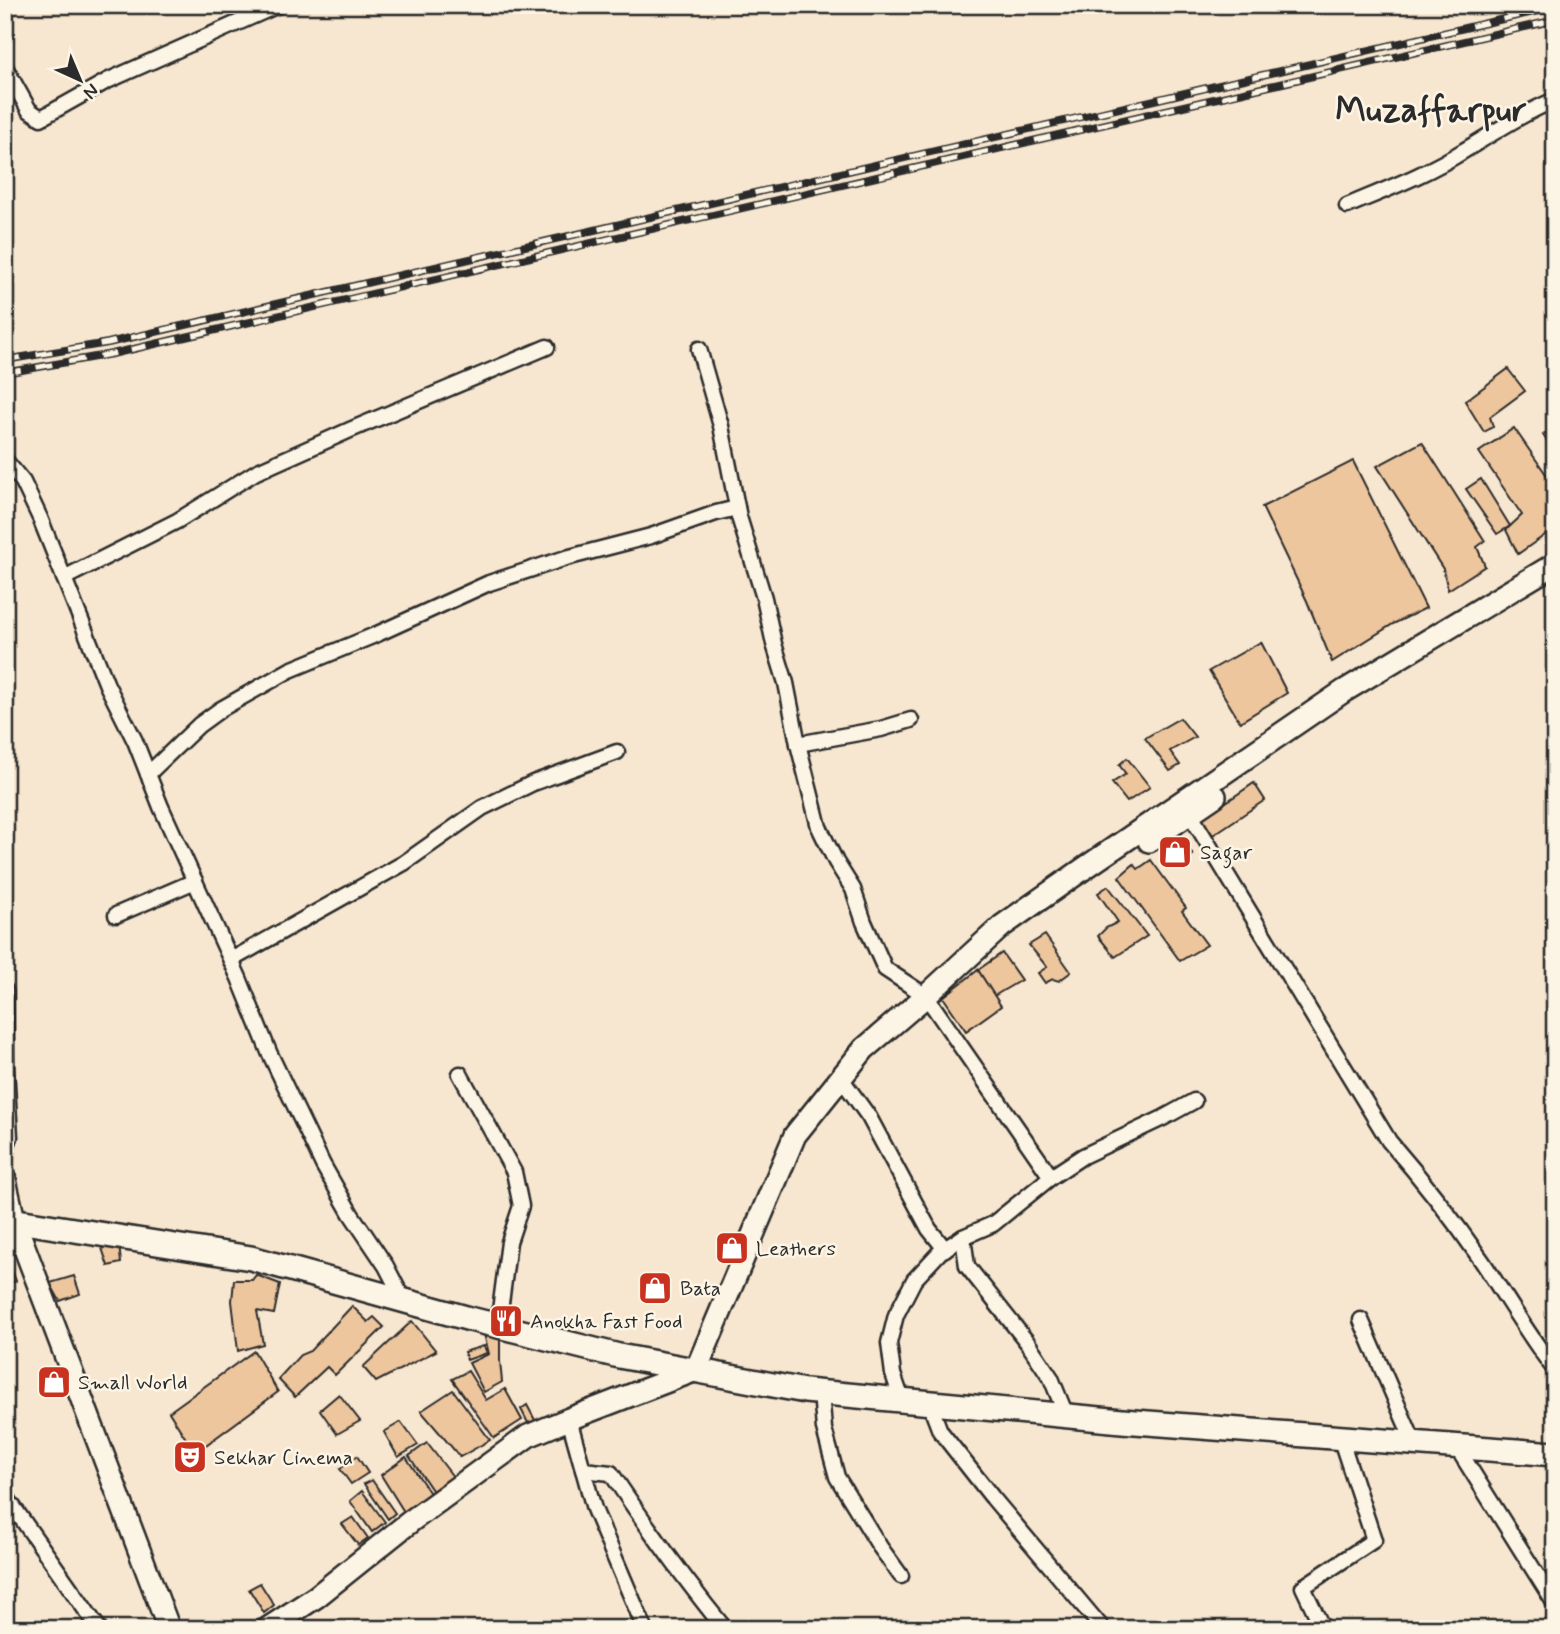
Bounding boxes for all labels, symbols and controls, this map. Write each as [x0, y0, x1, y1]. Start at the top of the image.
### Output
north arrow [46, 46, 116, 116]
text: N [78, 78, 104, 105]
district label: Muzaffarpur [1335, 88, 1527, 134]
shop icon: Sagar [1156, 833, 1194, 871]
place label: Sagar [1200, 839, 1253, 869]
shop icon: Leathers [713, 1229, 751, 1267]
place label: Leathers [756, 1235, 836, 1263]
shop icon: Bata [636, 1269, 674, 1307]
place label: Bata [680, 1275, 721, 1303]
restaurant icon: Anokha Fast Food [487, 1302, 525, 1340]
place label: Anokha Fast Food [530, 1308, 682, 1336]
shop icon: Small World [35, 1363, 73, 1401]
place label: Small World [78, 1369, 188, 1397]
theatre icon: Sekhar Cinema [171, 1438, 209, 1476]
place label: Sekhar Cinema [214, 1444, 353, 1472]

